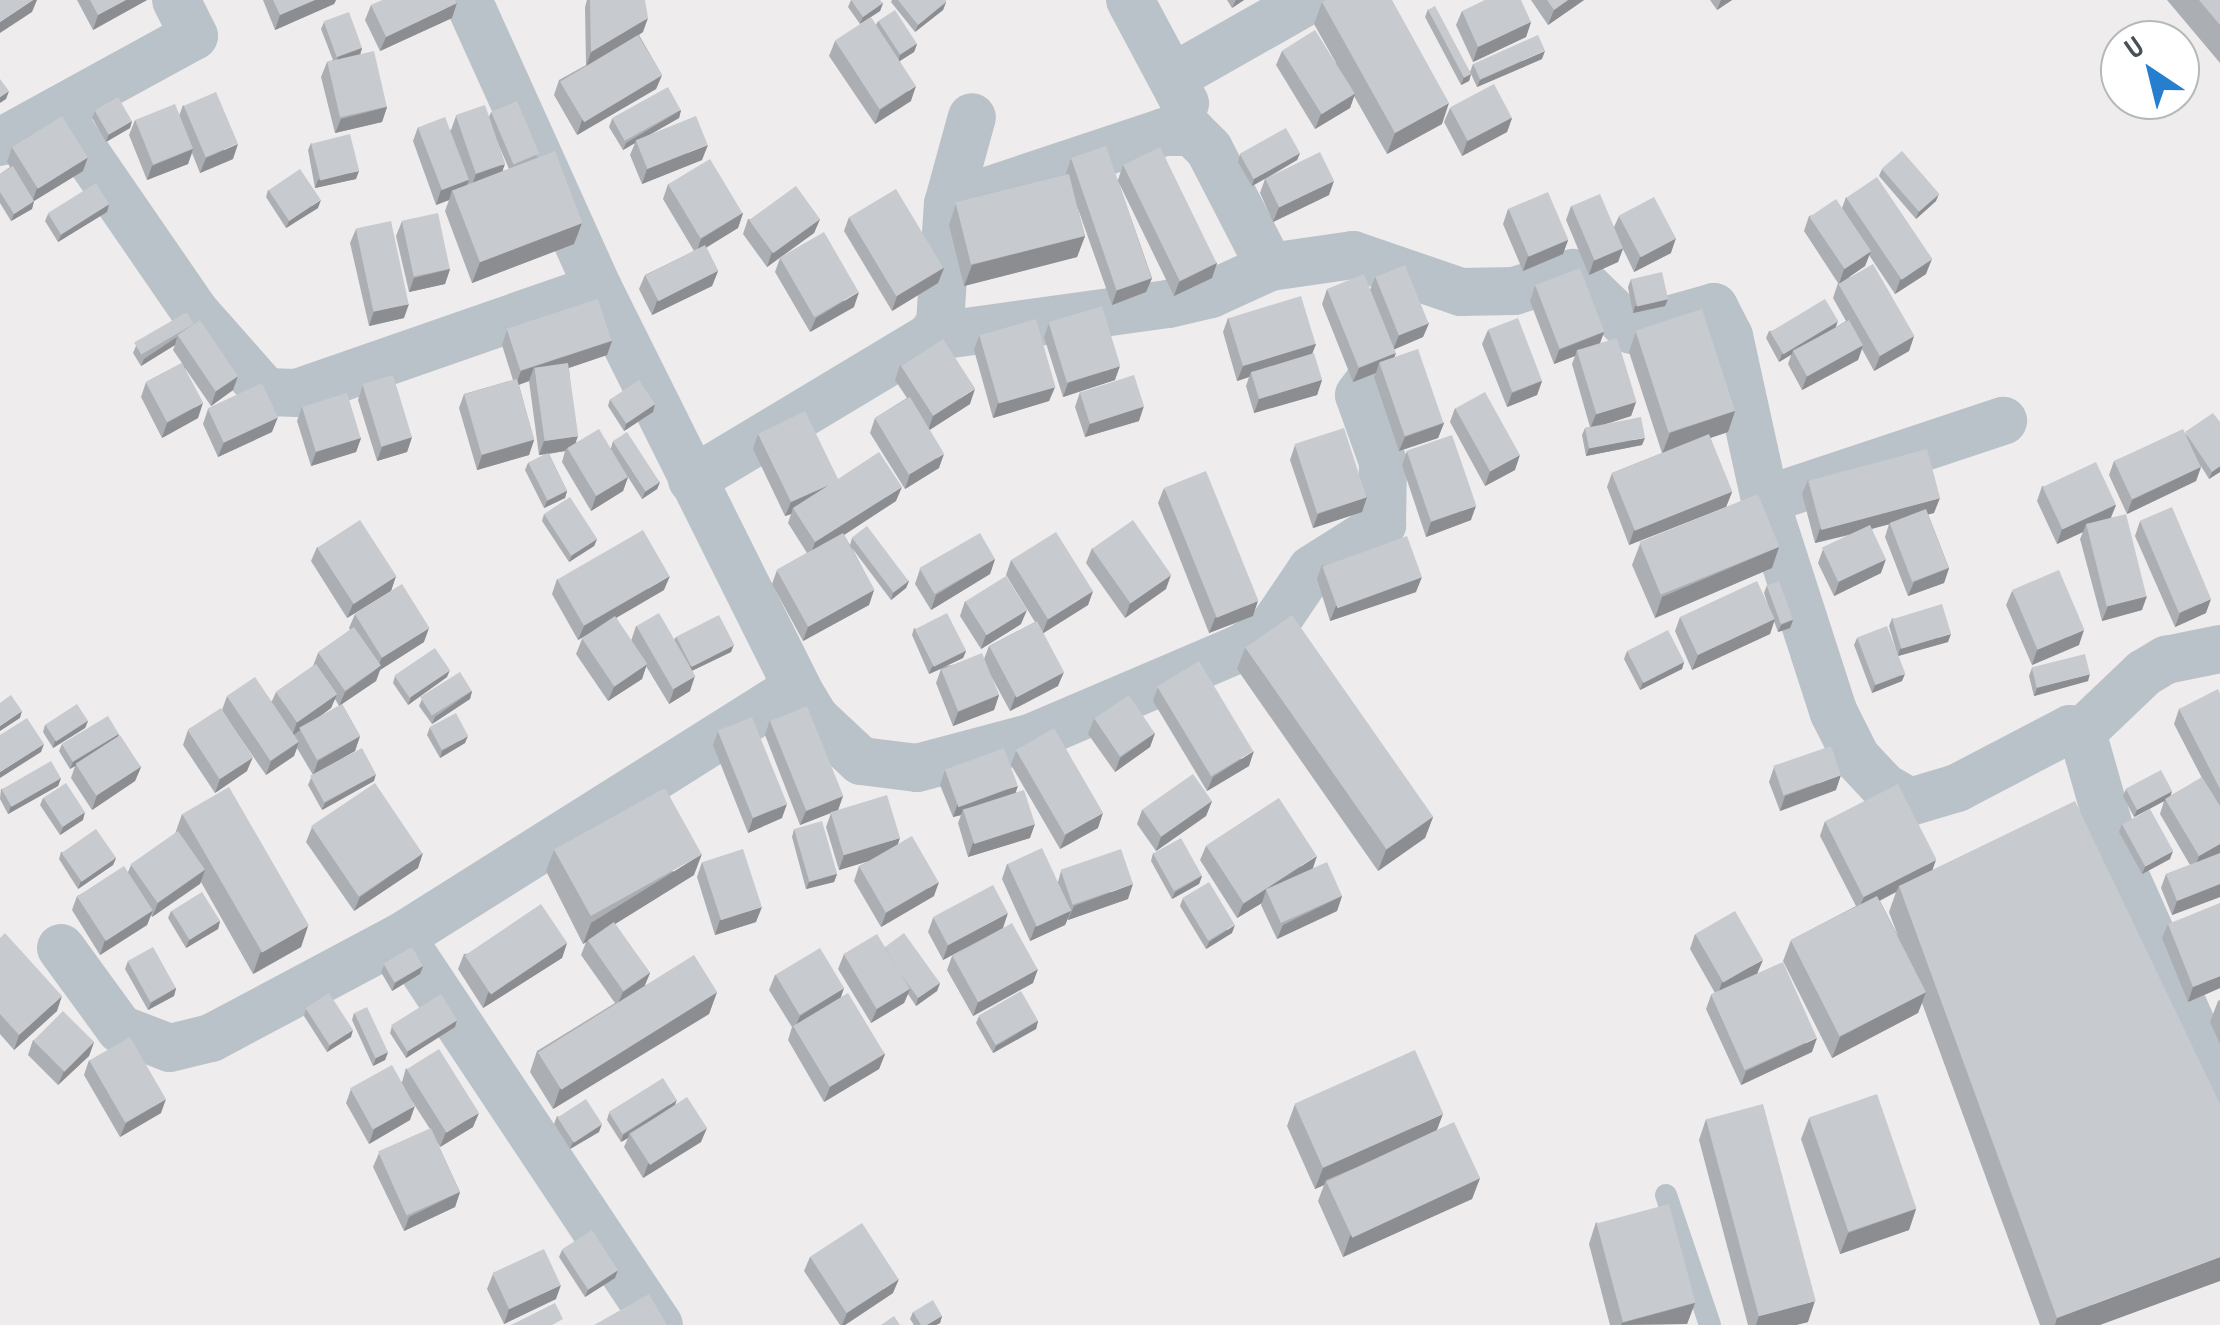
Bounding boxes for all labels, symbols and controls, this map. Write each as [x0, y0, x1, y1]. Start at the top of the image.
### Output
north arrow [2100, 20, 2200, 120]
text: U [2117, 27, 2150, 66]

